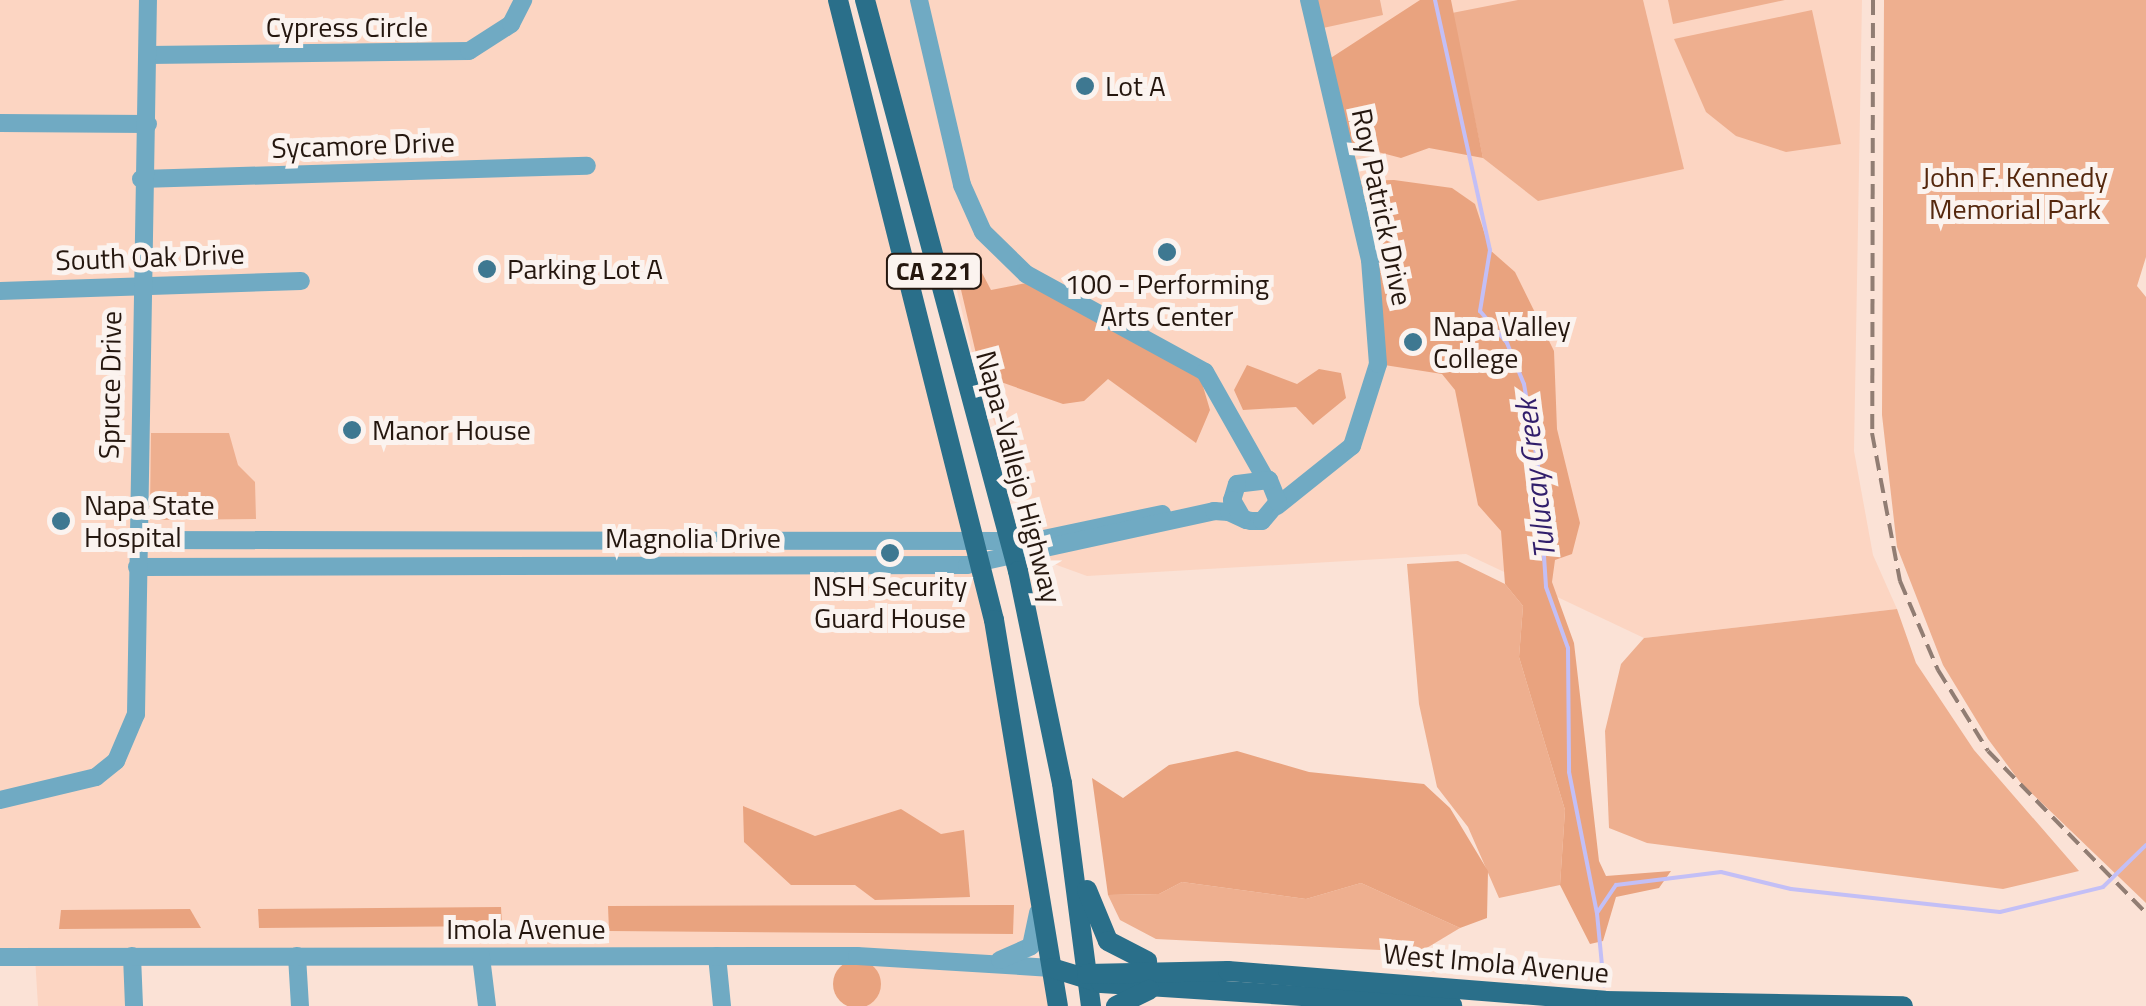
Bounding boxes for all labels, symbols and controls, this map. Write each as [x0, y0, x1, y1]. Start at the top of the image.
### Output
street label: Cypress Circle [266, 10, 428, 44]
place label: Lot A [1105, 69, 1166, 103]
marker: Lot A [1074, 75, 1096, 97]
street label: Roy Patrick Drive [1345, 106, 1419, 308]
street label: Sycamore Drive [271, 125, 455, 165]
park label: John F. Kennedy Memorial Park [1922, 160, 2108, 226]
street label: South Oak Drive [55, 237, 245, 277]
marker: 100 - Performing Arts Center [1156, 241, 1178, 263]
road number: CA 221 [884, 251, 984, 291]
place label: Parking Lot A [507, 252, 663, 286]
marker: Parking Lot A [476, 258, 498, 280]
place label: 100 - Performing Arts Center [1065, 267, 1269, 333]
place label: Napa Valley College [1433, 309, 1571, 375]
street label: Spruce Drive [92, 311, 128, 459]
marker: Napa Valley College [1402, 331, 1424, 353]
street label: Napa-Vallejo Highway [969, 347, 1069, 607]
water label: Tulucay Creek [1507, 397, 1563, 561]
place label: Manor House [372, 413, 531, 447]
marker: Manor House [341, 419, 363, 441]
place label: Napa State Hospital [84, 488, 215, 554]
marker: Napa State Hospital [48, 508, 74, 534]
street label: Magnolia Drive [605, 521, 781, 555]
marker: NSH Security Guard House [879, 542, 901, 564]
place label: NSH Security Guard House [813, 569, 967, 635]
street label: Imola Avenue [446, 912, 606, 946]
street label: West Imola Avenue [1382, 936, 1610, 990]

